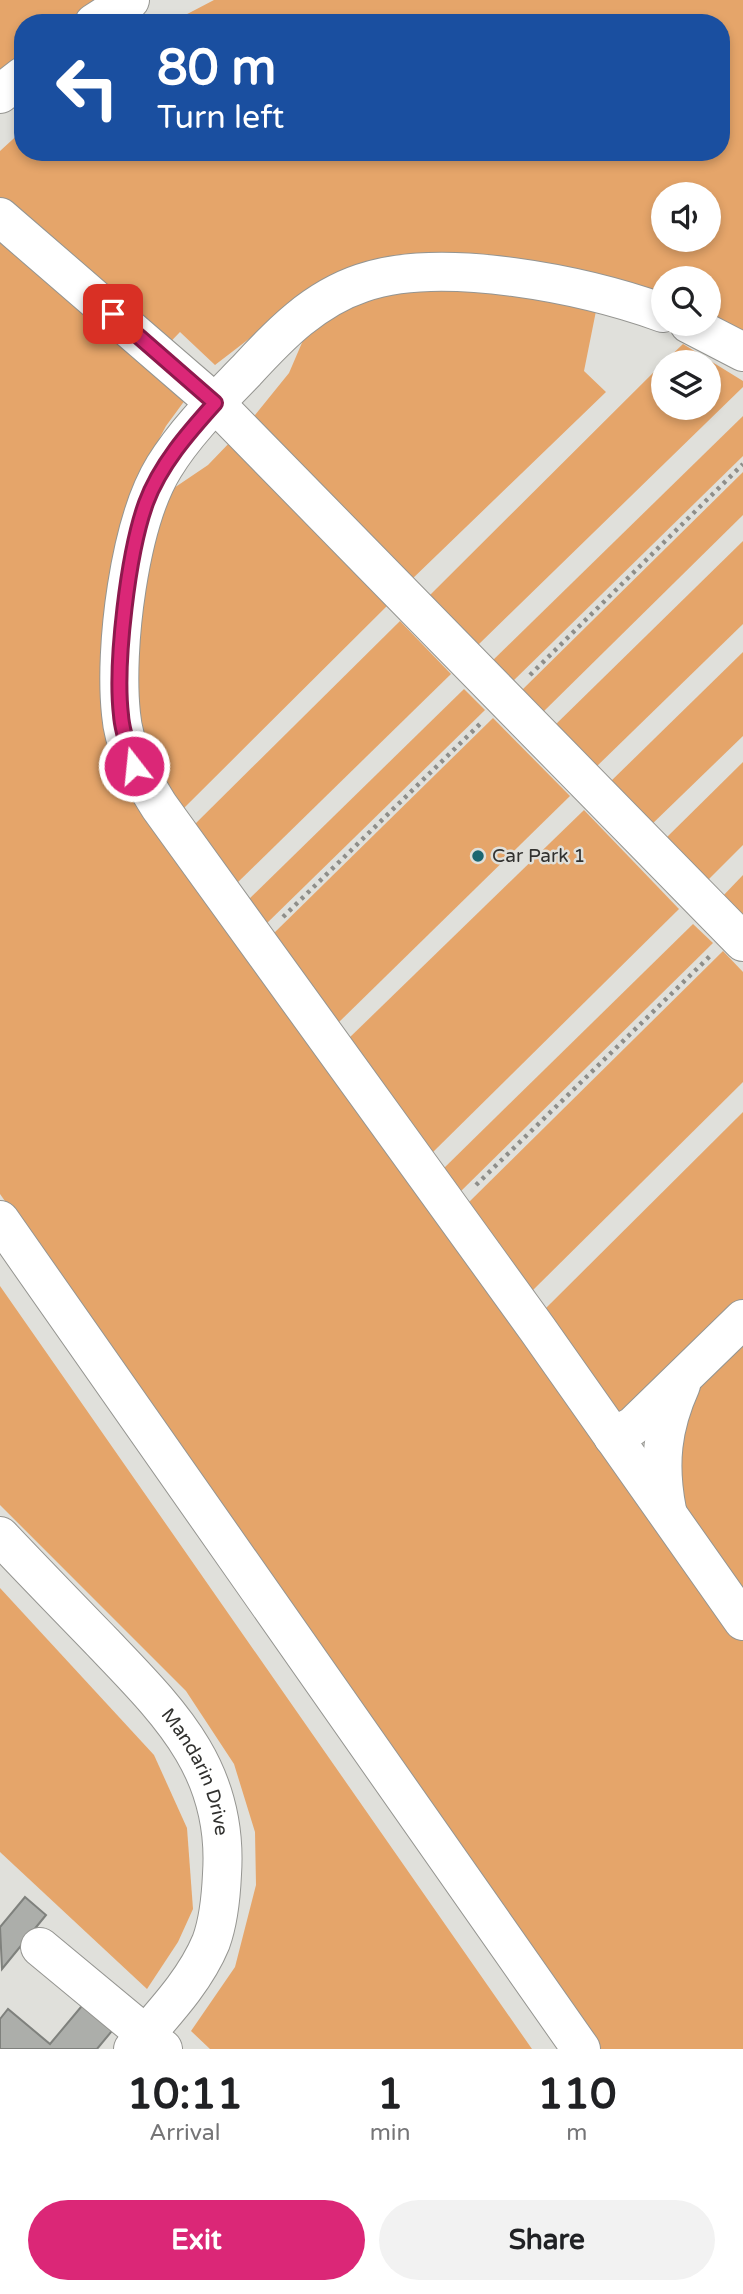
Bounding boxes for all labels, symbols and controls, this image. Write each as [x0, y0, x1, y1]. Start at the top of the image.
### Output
text: 80 m [157, 39, 276, 98]
icon: left [42, 42, 133, 133]
text: Turn left [157, 99, 284, 137]
map controls [651, 182, 721, 420]
button: sound [651, 182, 721, 252]
button: search [651, 266, 721, 336]
pin [83, 284, 143, 344]
icon: arrive [94, 295, 132, 333]
button: layers [651, 350, 721, 420]
position arrow [97, 729, 171, 803]
place label: Car Park 1 [492, 845, 586, 867]
marker: Car Park 1 [470, 848, 486, 864]
street label: Mandarin Drive [157, 1704, 232, 1837]
text: 10:11 [127, 2069, 243, 2120]
text: 1 [377, 2069, 403, 2120]
text: 110 [537, 2069, 616, 2120]
text: Arrival [149, 2119, 220, 2147]
text: min [370, 2119, 411, 2147]
text: m [566, 2119, 587, 2147]
button: Exit [28, 2200, 365, 2280]
button: Share [379, 2200, 715, 2280]

